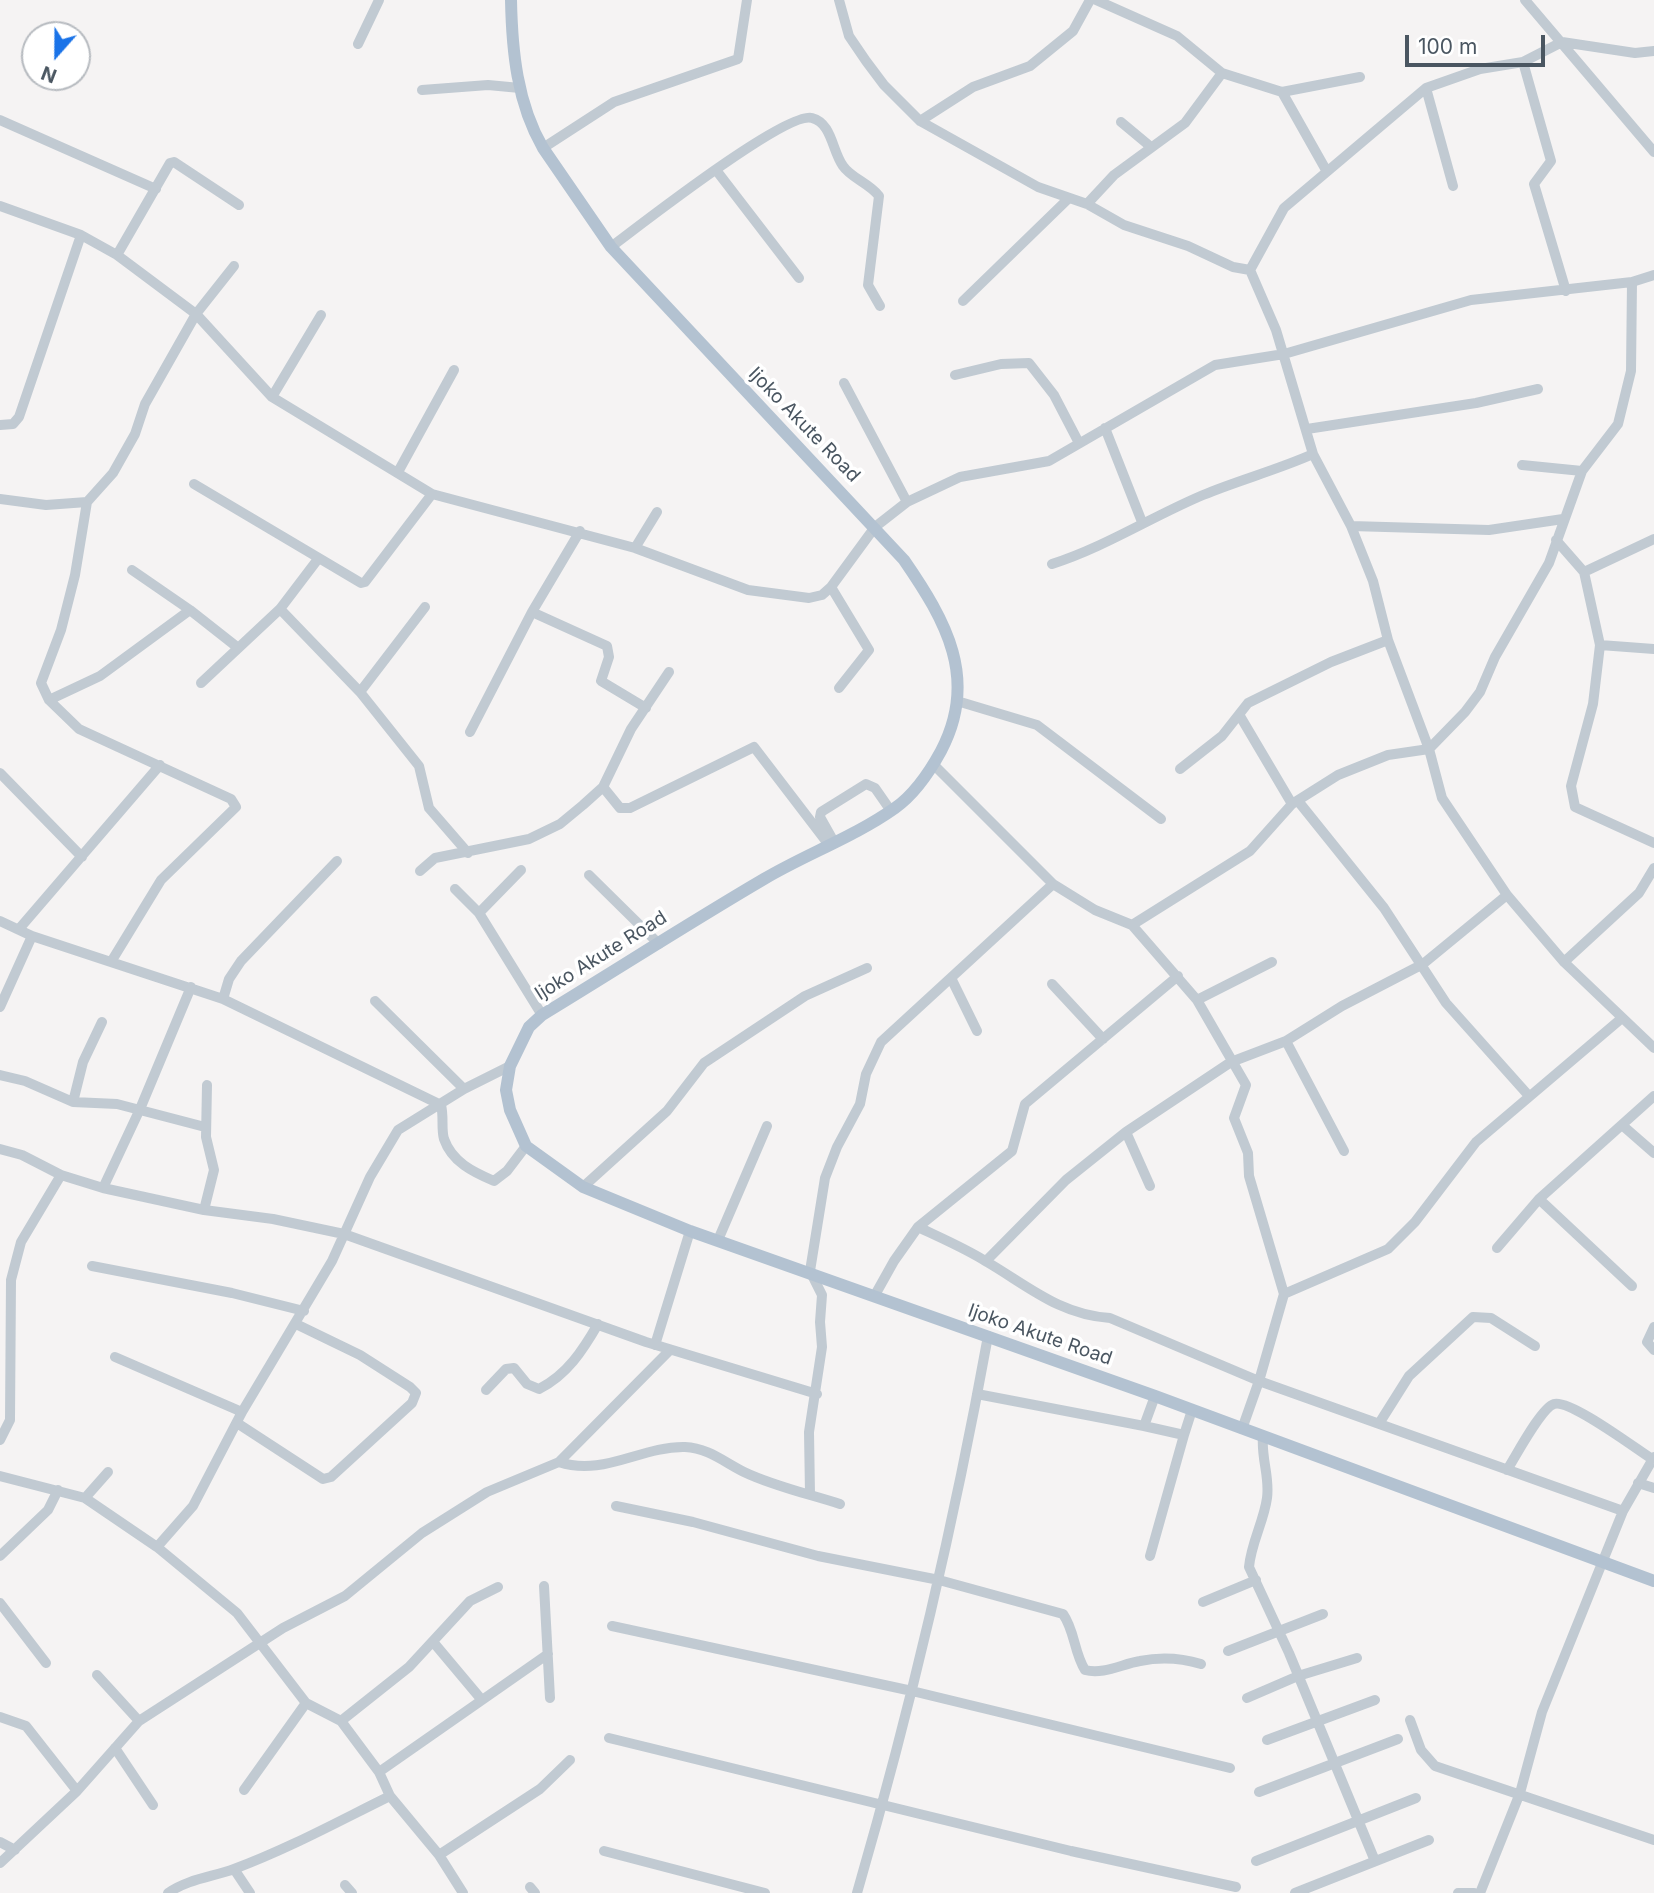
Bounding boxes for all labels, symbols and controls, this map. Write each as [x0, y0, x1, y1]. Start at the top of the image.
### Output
north arrow [21, 21, 91, 91]
scale bar [1409, 21, 1549, 65]
text: 100 m [1418, 34, 1477, 59]
text: N [38, 61, 60, 88]
street label: Ijoko Akute Road [743, 363, 865, 487]
street label: Ijoko Akute Road [531, 906, 671, 1006]
street label: Ijoko Akute Road [965, 1300, 1115, 1370]

